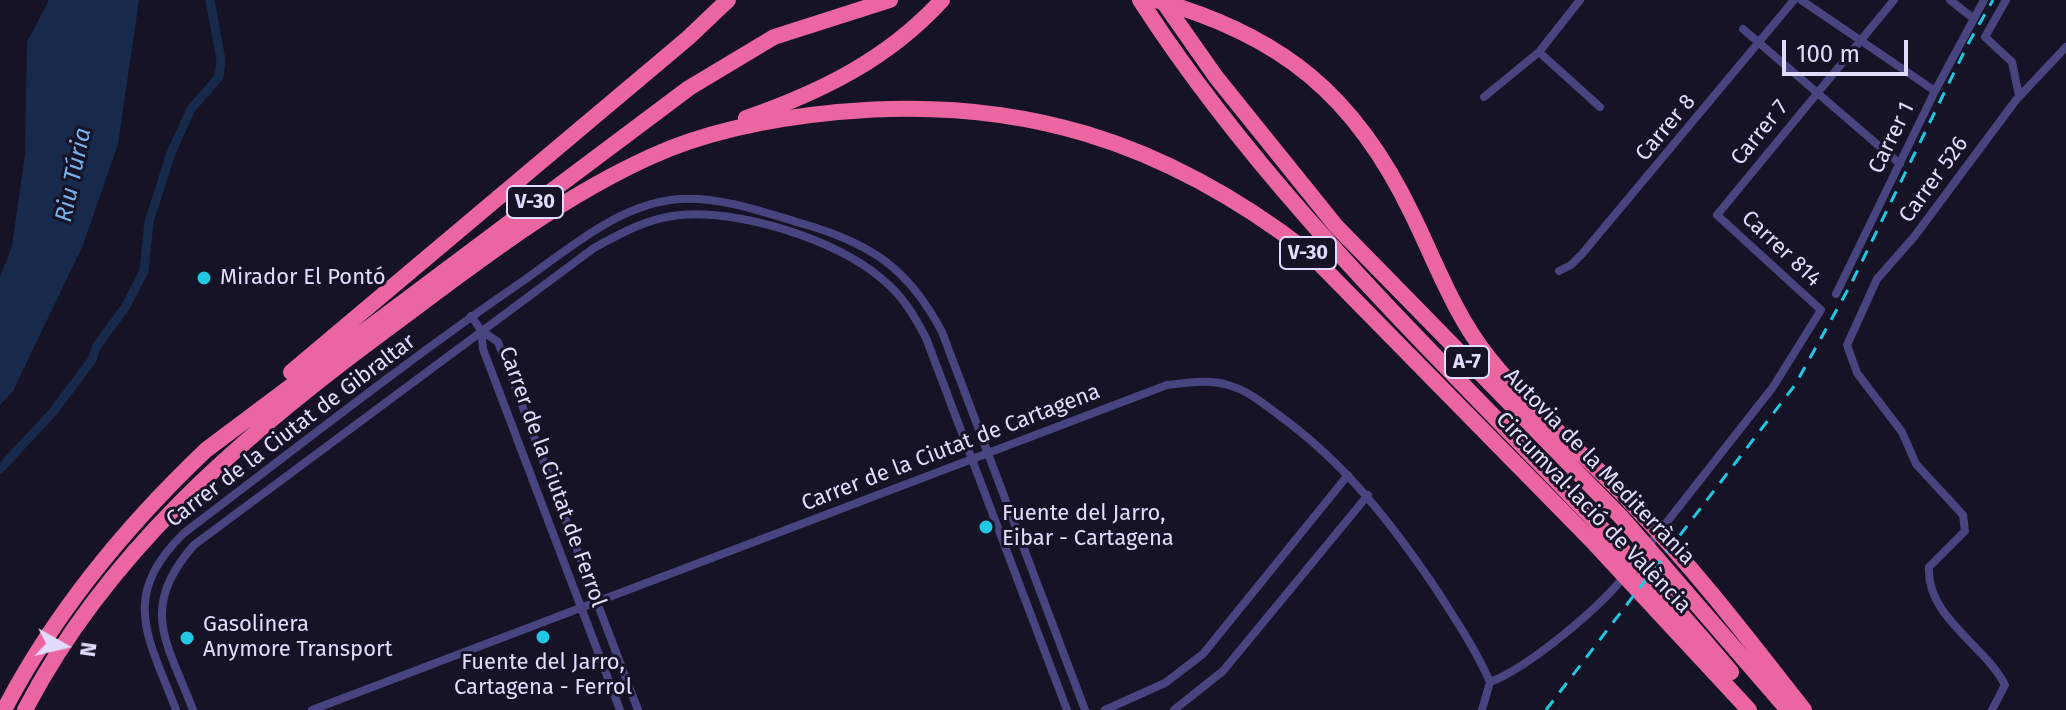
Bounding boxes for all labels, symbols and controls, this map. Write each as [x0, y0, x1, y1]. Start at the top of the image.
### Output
scale bar [1786, 24, 1912, 74]
text: 100 m [1796, 40, 1860, 68]
street label: Carrer 8 [1631, 89, 1701, 167]
street label: Carrer 7 [1726, 95, 1794, 171]
street label: Carrer 1 [1863, 98, 1921, 178]
water label: Riu Túria [50, 125, 98, 225]
street label: Carrer 526 [1894, 132, 1974, 228]
road number: V-30 [507, 186, 563, 218]
street label: Carrer 814 [1736, 205, 1826, 293]
road number: V-30 [1280, 237, 1336, 269]
place label: Mirador El Pontó [220, 265, 386, 291]
marker: Mirador El Pontó [195, 269, 213, 287]
street label: Carrer de la Ciutat de Gibraltar [161, 329, 421, 533]
street label: Carrer de la Ciutat de Ferrol [493, 343, 611, 611]
road number: A-7 [1445, 346, 1489, 378]
street label: Autovia de la Mediterrània [1498, 363, 1700, 571]
street label: Carrer de la Ciutat de Cartagena [798, 379, 1104, 517]
street label: Circumval·lació de València [1490, 407, 1696, 619]
place label: Fuente del Jarro, Eibar - Cartagena [1002, 501, 1174, 552]
marker: Fuente del Jarro, Eibar - Cartagena [977, 518, 995, 536]
north arrow [24, 606, 104, 686]
place label: Gasolinera Anymore Transport [203, 612, 392, 664]
marker: Fuente del Jarro, Cartagena - Ferrol [534, 628, 552, 646]
marker: Gasolinera Anymore Transport [178, 629, 196, 647]
text: N [74, 640, 103, 659]
place label: Fuente del Jarro, Cartagena - Ferrol [454, 650, 632, 702]

